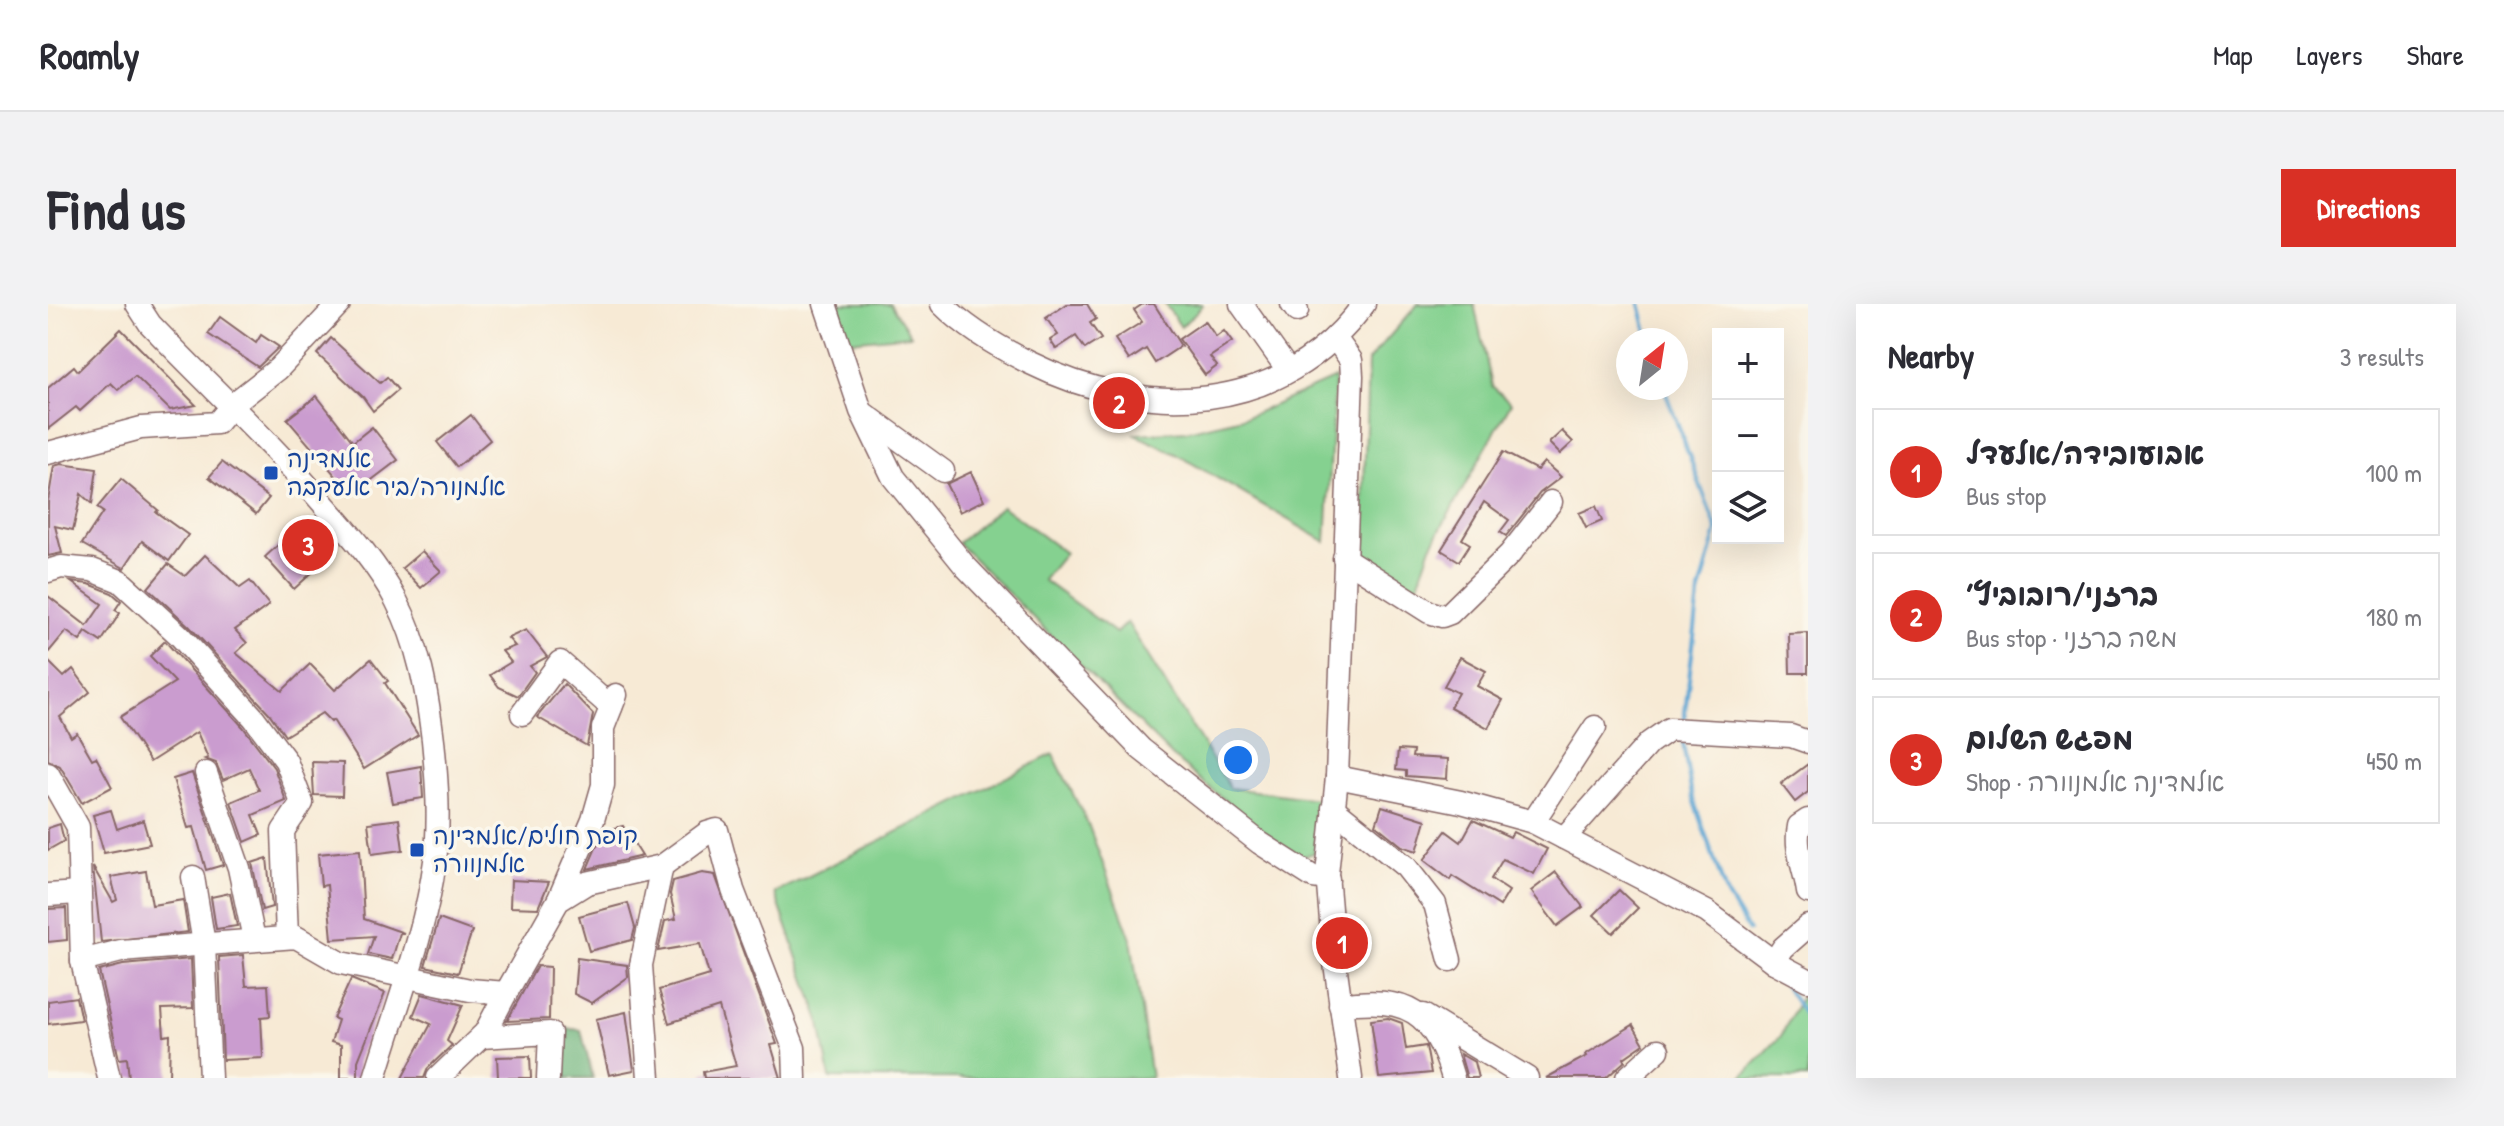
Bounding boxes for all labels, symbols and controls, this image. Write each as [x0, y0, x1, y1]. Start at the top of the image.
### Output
text: Roamly [40, 29, 139, 81]
text: Map [2213, 36, 2253, 74]
text: Layers [2297, 36, 2362, 74]
text: Share [2406, 36, 2464, 74]
button: Directions [2281, 169, 2456, 247]
text: Find us [48, 171, 186, 246]
north arrow [1616, 328, 1688, 400]
map controls [1712, 328, 1784, 544]
button: + [1712, 328, 1784, 400]
text: Nearby [1888, 333, 1974, 379]
text: 3 results [2340, 339, 2424, 374]
pin: 2 [1093, 373, 1145, 433]
button: − [1712, 400, 1784, 472]
text: אבועובידה/אלעדל [1966, 433, 2204, 473]
place label: אלמדינה אלמנורה/ביר אלעקבה [287, 442, 506, 502]
text: 1 [1911, 455, 1921, 490]
text: 100 m [2366, 455, 2422, 490]
marker: אלמדינה אלמנורה/ביר אלעקבה [262, 464, 280, 482]
button: layers [1712, 472, 1784, 544]
text: Bus stop [1966, 478, 2046, 513]
pin: 3 [282, 515, 334, 575]
text: ברזני/רובוביץ׳ [1966, 574, 2159, 614]
text: 2 [1910, 599, 1922, 634]
text: 180 m [2366, 599, 2422, 634]
text: Bus stop · משה ברזני [1966, 620, 2177, 655]
text: מפגש השלום [1966, 718, 2133, 758]
your location [1218, 740, 1258, 780]
text: 3 [1910, 743, 1922, 778]
text: 450 m [2366, 743, 2422, 778]
text: Shop · אלמדינה אלמנוורה [1966, 764, 2225, 799]
place label: קופת חולים/אלמדינה אלמנוורה [433, 819, 638, 879]
marker: קופת חולים/אלמדינה אלמנוורה [408, 841, 426, 859]
pin: 1 [1316, 913, 1368, 973]

